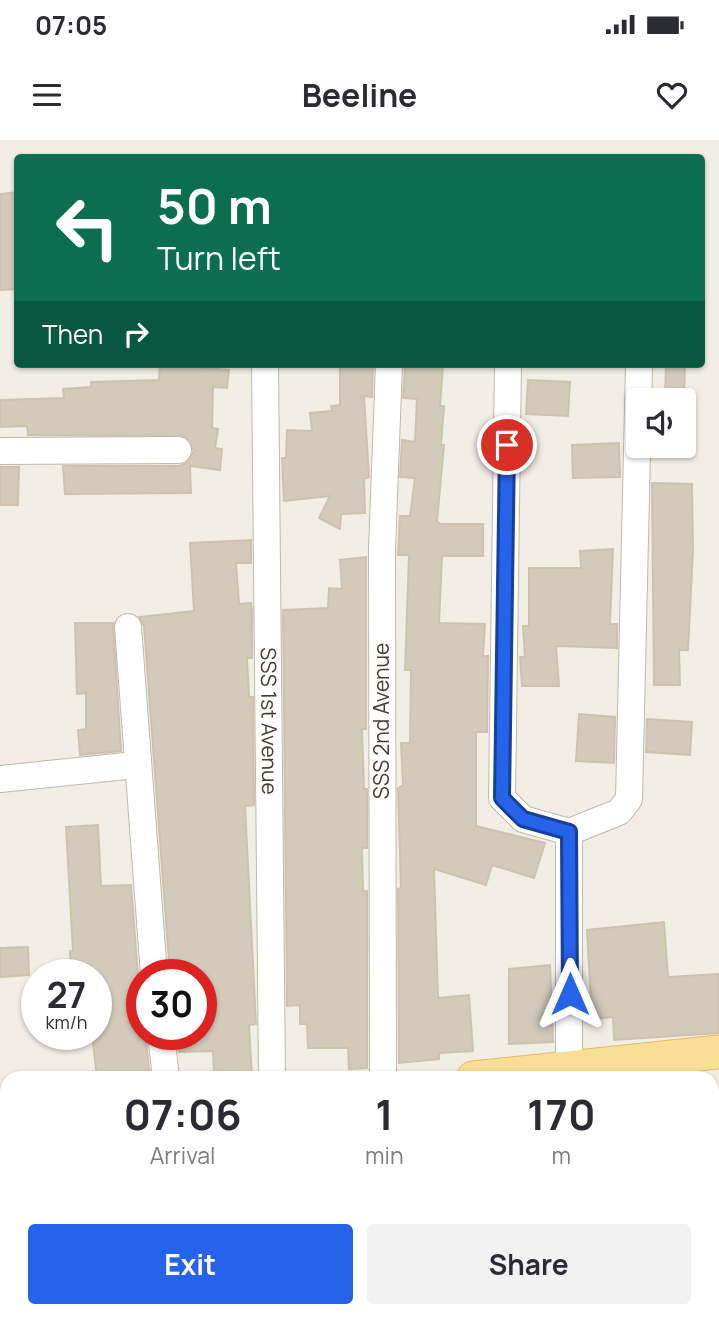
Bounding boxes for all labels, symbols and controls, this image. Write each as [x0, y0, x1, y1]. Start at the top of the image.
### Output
text: 07:05 [35, 7, 107, 43]
text: Beeline [302, 73, 417, 117]
icon: menu [28, 76, 66, 114]
icon: heart [653, 76, 691, 114]
text: 50 m [157, 172, 272, 239]
icon: left [42, 182, 133, 273]
text: Turn left [157, 236, 281, 280]
icon: right [117, 315, 155, 353]
text: Then [42, 316, 103, 352]
map controls [626, 388, 696, 458]
button: sound [626, 388, 696, 458]
pin [477, 415, 537, 475]
icon: arrive [488, 426, 526, 464]
street label: SSS 2nd Avenue [367, 643, 395, 799]
street label: SSS 1st Avenue [255, 647, 284, 795]
position arrow [533, 957, 607, 1031]
speed limit sign: 30 [126, 959, 217, 1050]
text: 27 [47, 971, 86, 1019]
text: km/h [46, 1010, 87, 1034]
text: 07:06 [123, 1085, 242, 1143]
text: 1 [375, 1085, 394, 1143]
text: 170 [527, 1085, 596, 1143]
text: Arrival [150, 1139, 215, 1171]
text: min [365, 1139, 404, 1171]
text: m [552, 1139, 571, 1171]
button: Exit [28, 1224, 353, 1304]
button: Share [367, 1224, 691, 1304]

